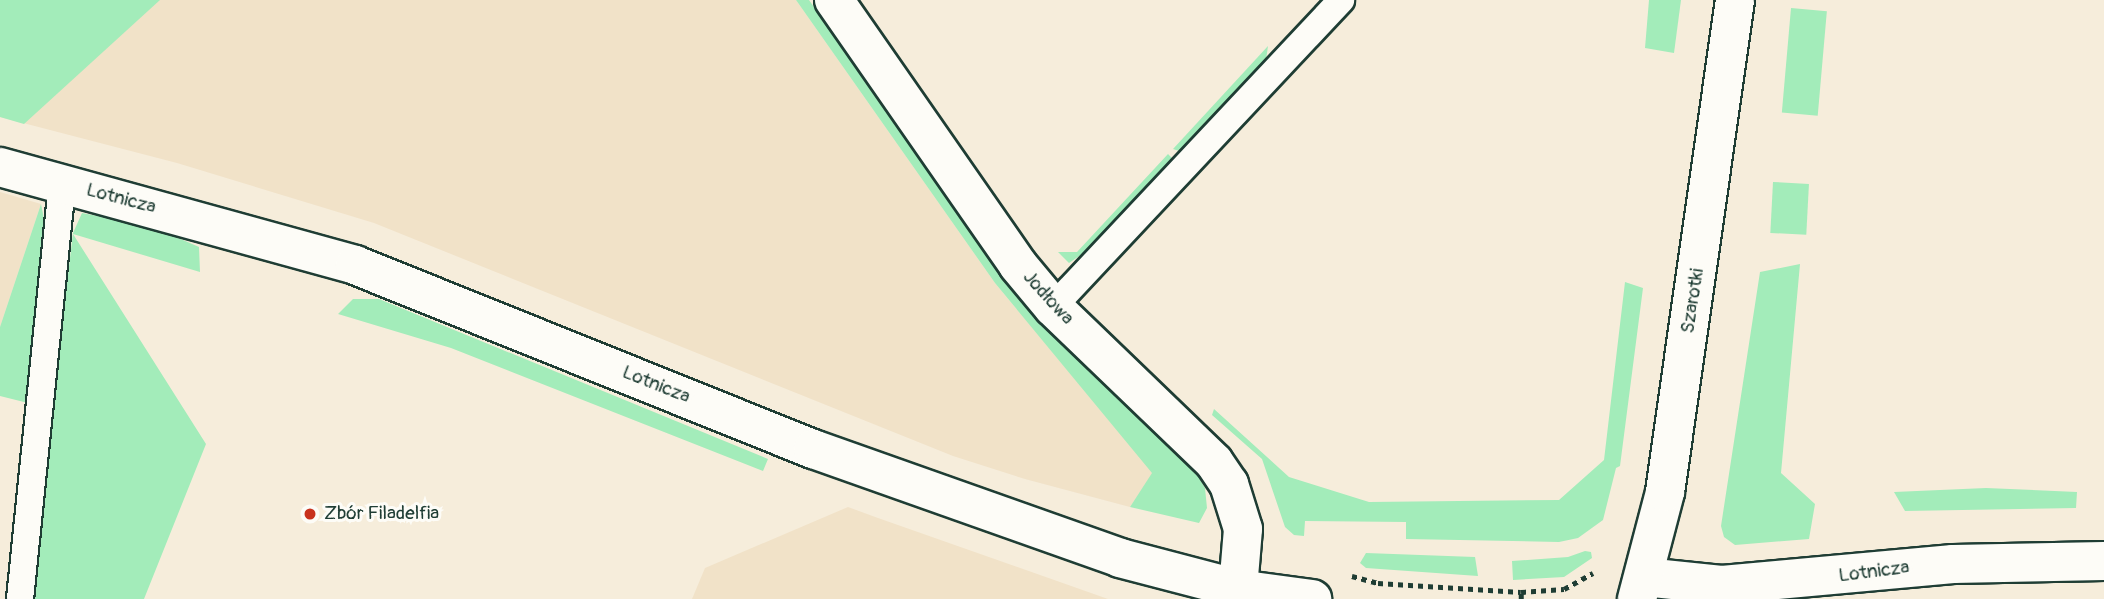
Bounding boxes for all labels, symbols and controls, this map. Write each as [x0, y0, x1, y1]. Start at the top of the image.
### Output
street label: Lotnicza [84, 179, 158, 219]
street label: Jodłowa [1018, 266, 1078, 330]
street label: Szarotki [1677, 267, 1709, 335]
street label: Lotnicza [619, 361, 693, 409]
place label: Zbór Filadelfia [324, 503, 439, 525]
marker: Zbór Filadelfia [302, 506, 318, 522]
street label: Lotnicza [1837, 556, 1911, 588]

